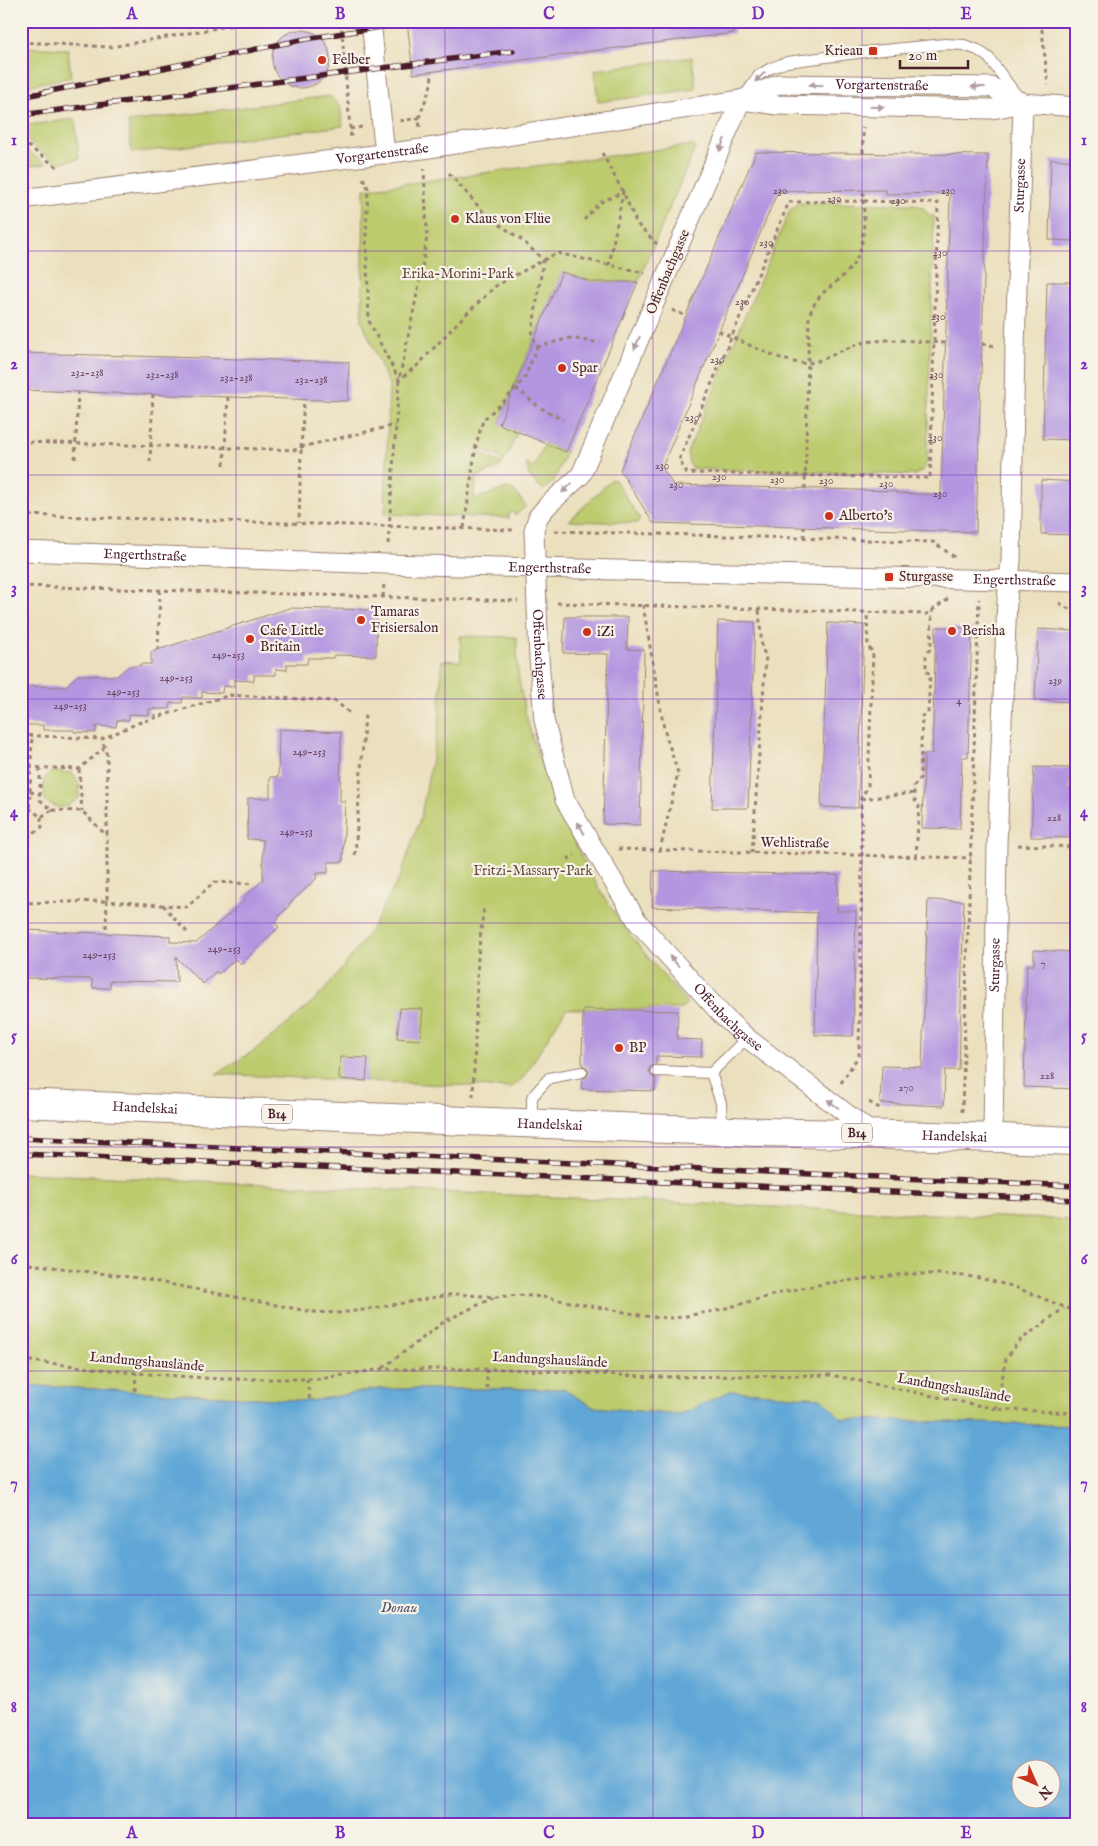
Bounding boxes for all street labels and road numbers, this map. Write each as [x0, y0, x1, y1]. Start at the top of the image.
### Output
street label: Vorgartenstraße [834, 76, 929, 95]
street label: Vorgartenstraße [334, 139, 430, 169]
street label: Sturgasse [1010, 158, 1030, 213]
street label: Offenbachgasse [642, 226, 694, 317]
street label: Engerthstraße [103, 545, 187, 566]
street label: Engerthstraße [508, 558, 592, 578]
street label: Engerthstraße [973, 570, 1057, 590]
street label: Offenbachgasse [528, 609, 551, 701]
street label: Wehlistraße [761, 833, 830, 853]
street label: Sturgasse [986, 937, 1005, 992]
street label: Offenbachgasse [689, 980, 767, 1056]
street label: Handelskai [112, 1098, 178, 1119]
road number: B14 [262, 1104, 292, 1124]
street label: Handelskai [516, 1115, 583, 1135]
road number: B14 [842, 1124, 872, 1142]
street label: Handelskai [921, 1127, 988, 1147]
street label: Landungshauslände [89, 1348, 206, 1376]
street label: Landungshauslände [492, 1348, 609, 1372]
street label: Landungshauslände [896, 1369, 1013, 1407]

